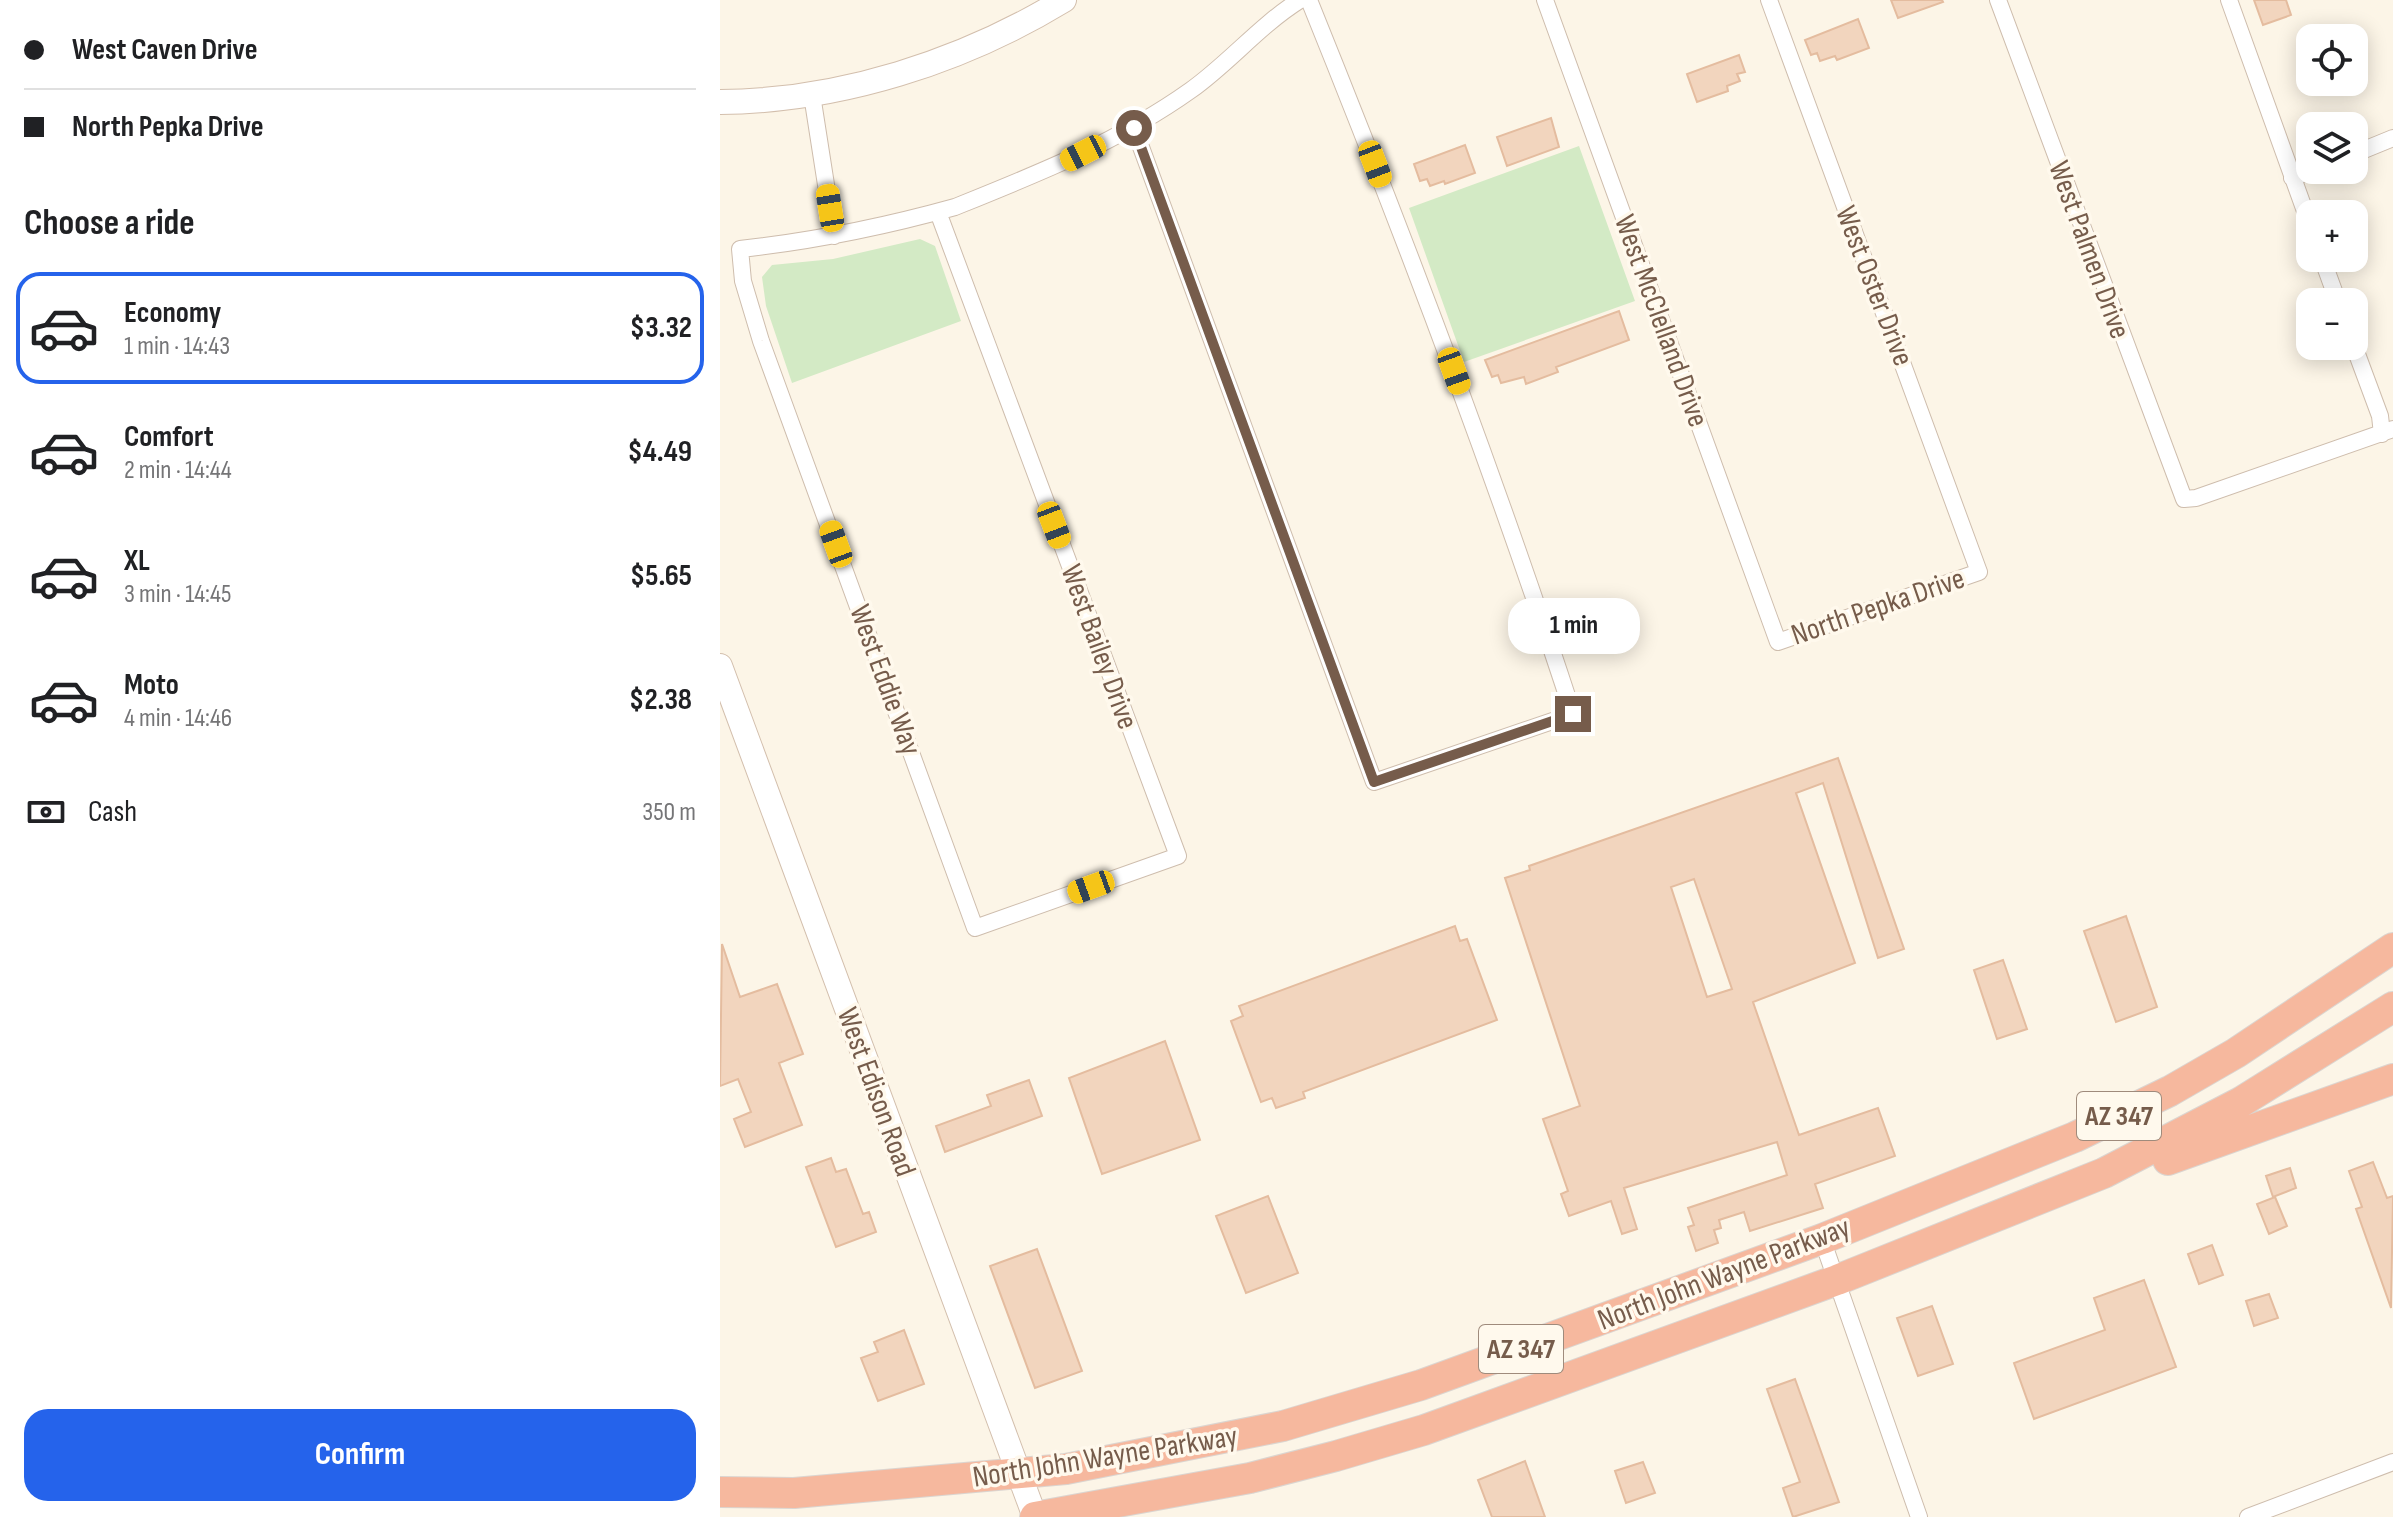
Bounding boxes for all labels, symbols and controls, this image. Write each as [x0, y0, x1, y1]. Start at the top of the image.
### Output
map controls [2296, 24, 2368, 360]
button: locate [2296, 24, 2368, 96]
text: West Caven Drive [72, 32, 257, 68]
text: North Pepka Drive [72, 109, 264, 145]
route start [1116, 110, 1152, 146]
button: layers [2296, 112, 2368, 184]
car [1056, 131, 1110, 175]
car [1355, 137, 1395, 191]
street label: West Palmen Drive [2040, 156, 2138, 344]
car [814, 182, 846, 234]
button: + [2296, 200, 2368, 272]
street label: West Oster Drive [1827, 201, 1921, 371]
text: Choose a ride [24, 202, 195, 245]
street label: West McClelland Drive [1606, 210, 1716, 432]
button: − [2296, 288, 2368, 360]
icon: car [28, 292, 100, 364]
text: Economy [124, 295, 221, 331]
text: $3.32 [630, 310, 692, 346]
text: 1 min · 14:43 [124, 331, 230, 362]
car [1435, 344, 1473, 398]
icon: car [28, 416, 100, 488]
text: Comfort [124, 419, 214, 455]
text: $4.49 [627, 434, 692, 470]
text: 2 min · 14:44 [124, 455, 232, 486]
car [1034, 498, 1074, 552]
car [817, 517, 855, 571]
icon: car [28, 540, 100, 612]
text: XL [124, 543, 150, 579]
text: $5.65 [630, 558, 692, 594]
street label: West Bailey Drive [1053, 560, 1145, 734]
street label: North Pepka Drive [1787, 561, 1969, 653]
text: 3 min · 14:45 [124, 579, 231, 610]
callout: 1 min [1507, 598, 1639, 654]
street label: West Eddie Way [841, 600, 929, 760]
text: 1 min [1550, 610, 1598, 641]
icon: car [28, 664, 100, 736]
text: Moto [124, 667, 179, 703]
text: $2.38 [629, 682, 692, 718]
route end [1555, 696, 1591, 732]
text: 4 min · 14:46 [124, 703, 232, 734]
icon: cash [24, 790, 68, 834]
text: Cash [88, 794, 137, 830]
text: 350 m [642, 797, 696, 828]
car [1064, 868, 1118, 906]
street label: West Edison Road [829, 1003, 923, 1181]
road number: AZ 347 [2077, 1092, 2161, 1140]
street label: North John Wayne Parkway [1593, 1209, 1856, 1339]
road number: AZ 347 [1479, 1325, 1563, 1373]
button: Confirm [24, 1409, 696, 1501]
street label: North John Wayne Parkway [970, 1418, 1240, 1496]

